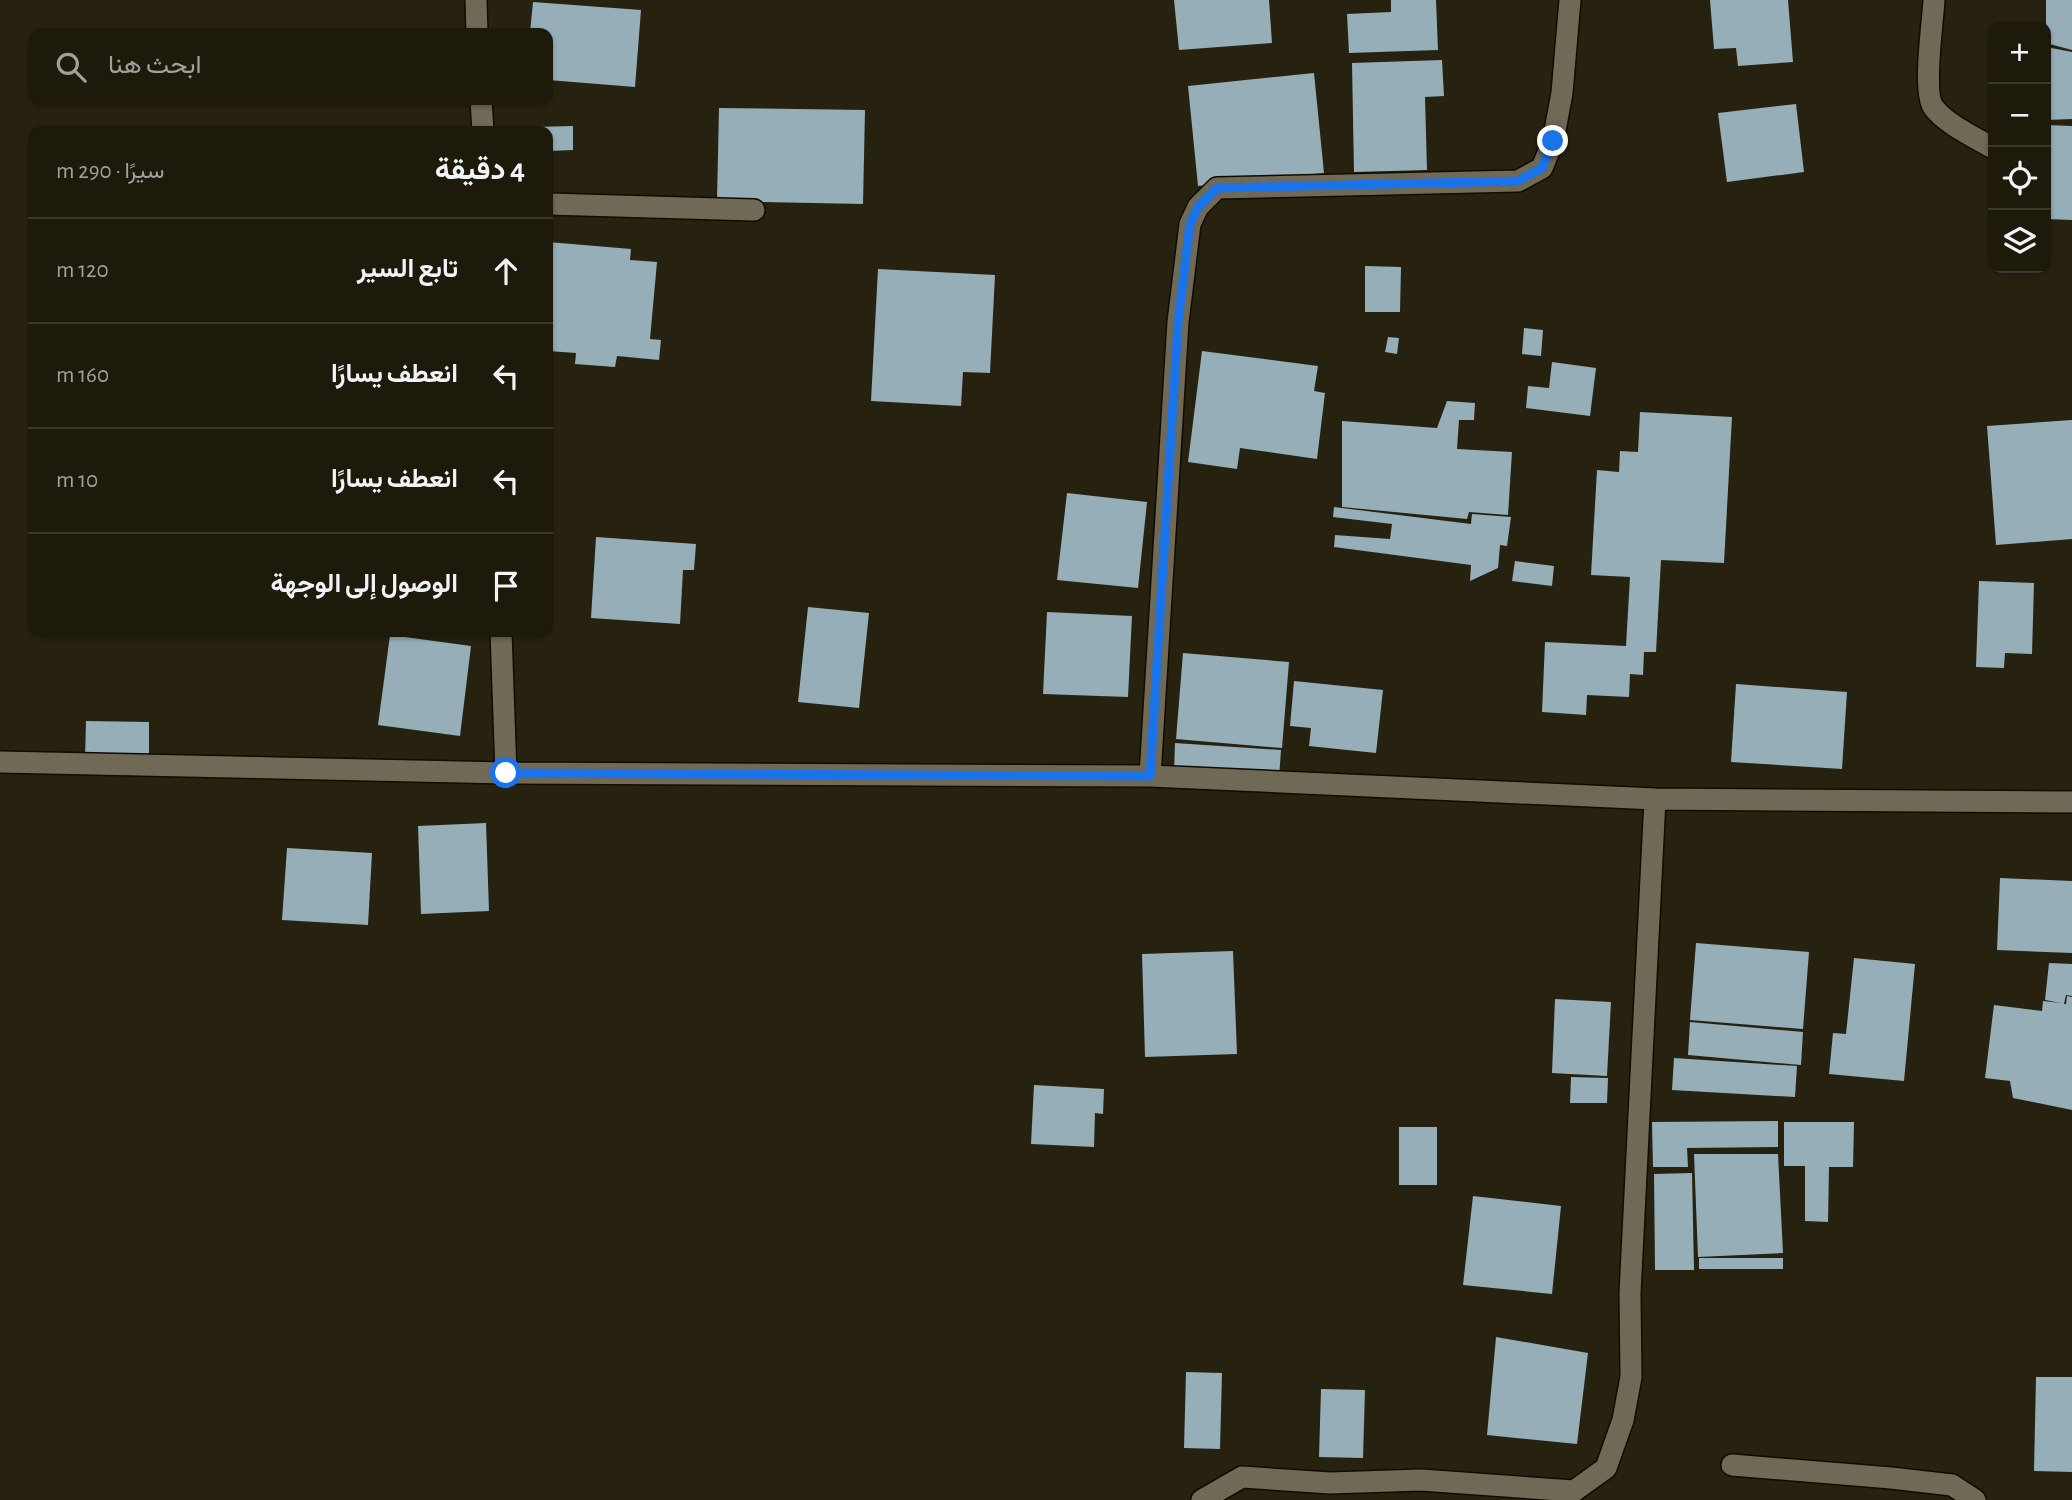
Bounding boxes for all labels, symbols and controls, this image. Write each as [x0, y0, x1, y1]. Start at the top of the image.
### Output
map controls [1988, 21, 2051, 273]
button: + [1988, 21, 2051, 84]
search box [28, 28, 553, 105]
icon: search [52, 48, 90, 86]
text: ابحث هنا [108, 52, 202, 78]
button: − [1988, 84, 2051, 147]
route end [1537, 125, 1568, 156]
button: locate [1988, 147, 2051, 210]
text: 4 دقيقة [435, 155, 525, 185]
text: سيرًا · 290 m [56, 160, 164, 183]
button: layers [1988, 210, 2051, 273]
icon: ahead [487, 252, 525, 290]
text: تابع السير [357, 256, 458, 282]
text: 120 m [56, 259, 109, 282]
icon: left [487, 357, 525, 395]
text: انعطف يسارًا [331, 361, 458, 387]
text: 160 m [56, 364, 109, 387]
icon: left [487, 462, 525, 500]
text: انعطف يسارًا [331, 466, 458, 492]
text: 10 m [56, 469, 98, 492]
icon: arrive [487, 567, 525, 605]
text: الوصول إلى الوجهة [270, 571, 458, 597]
route start [490, 757, 521, 788]

